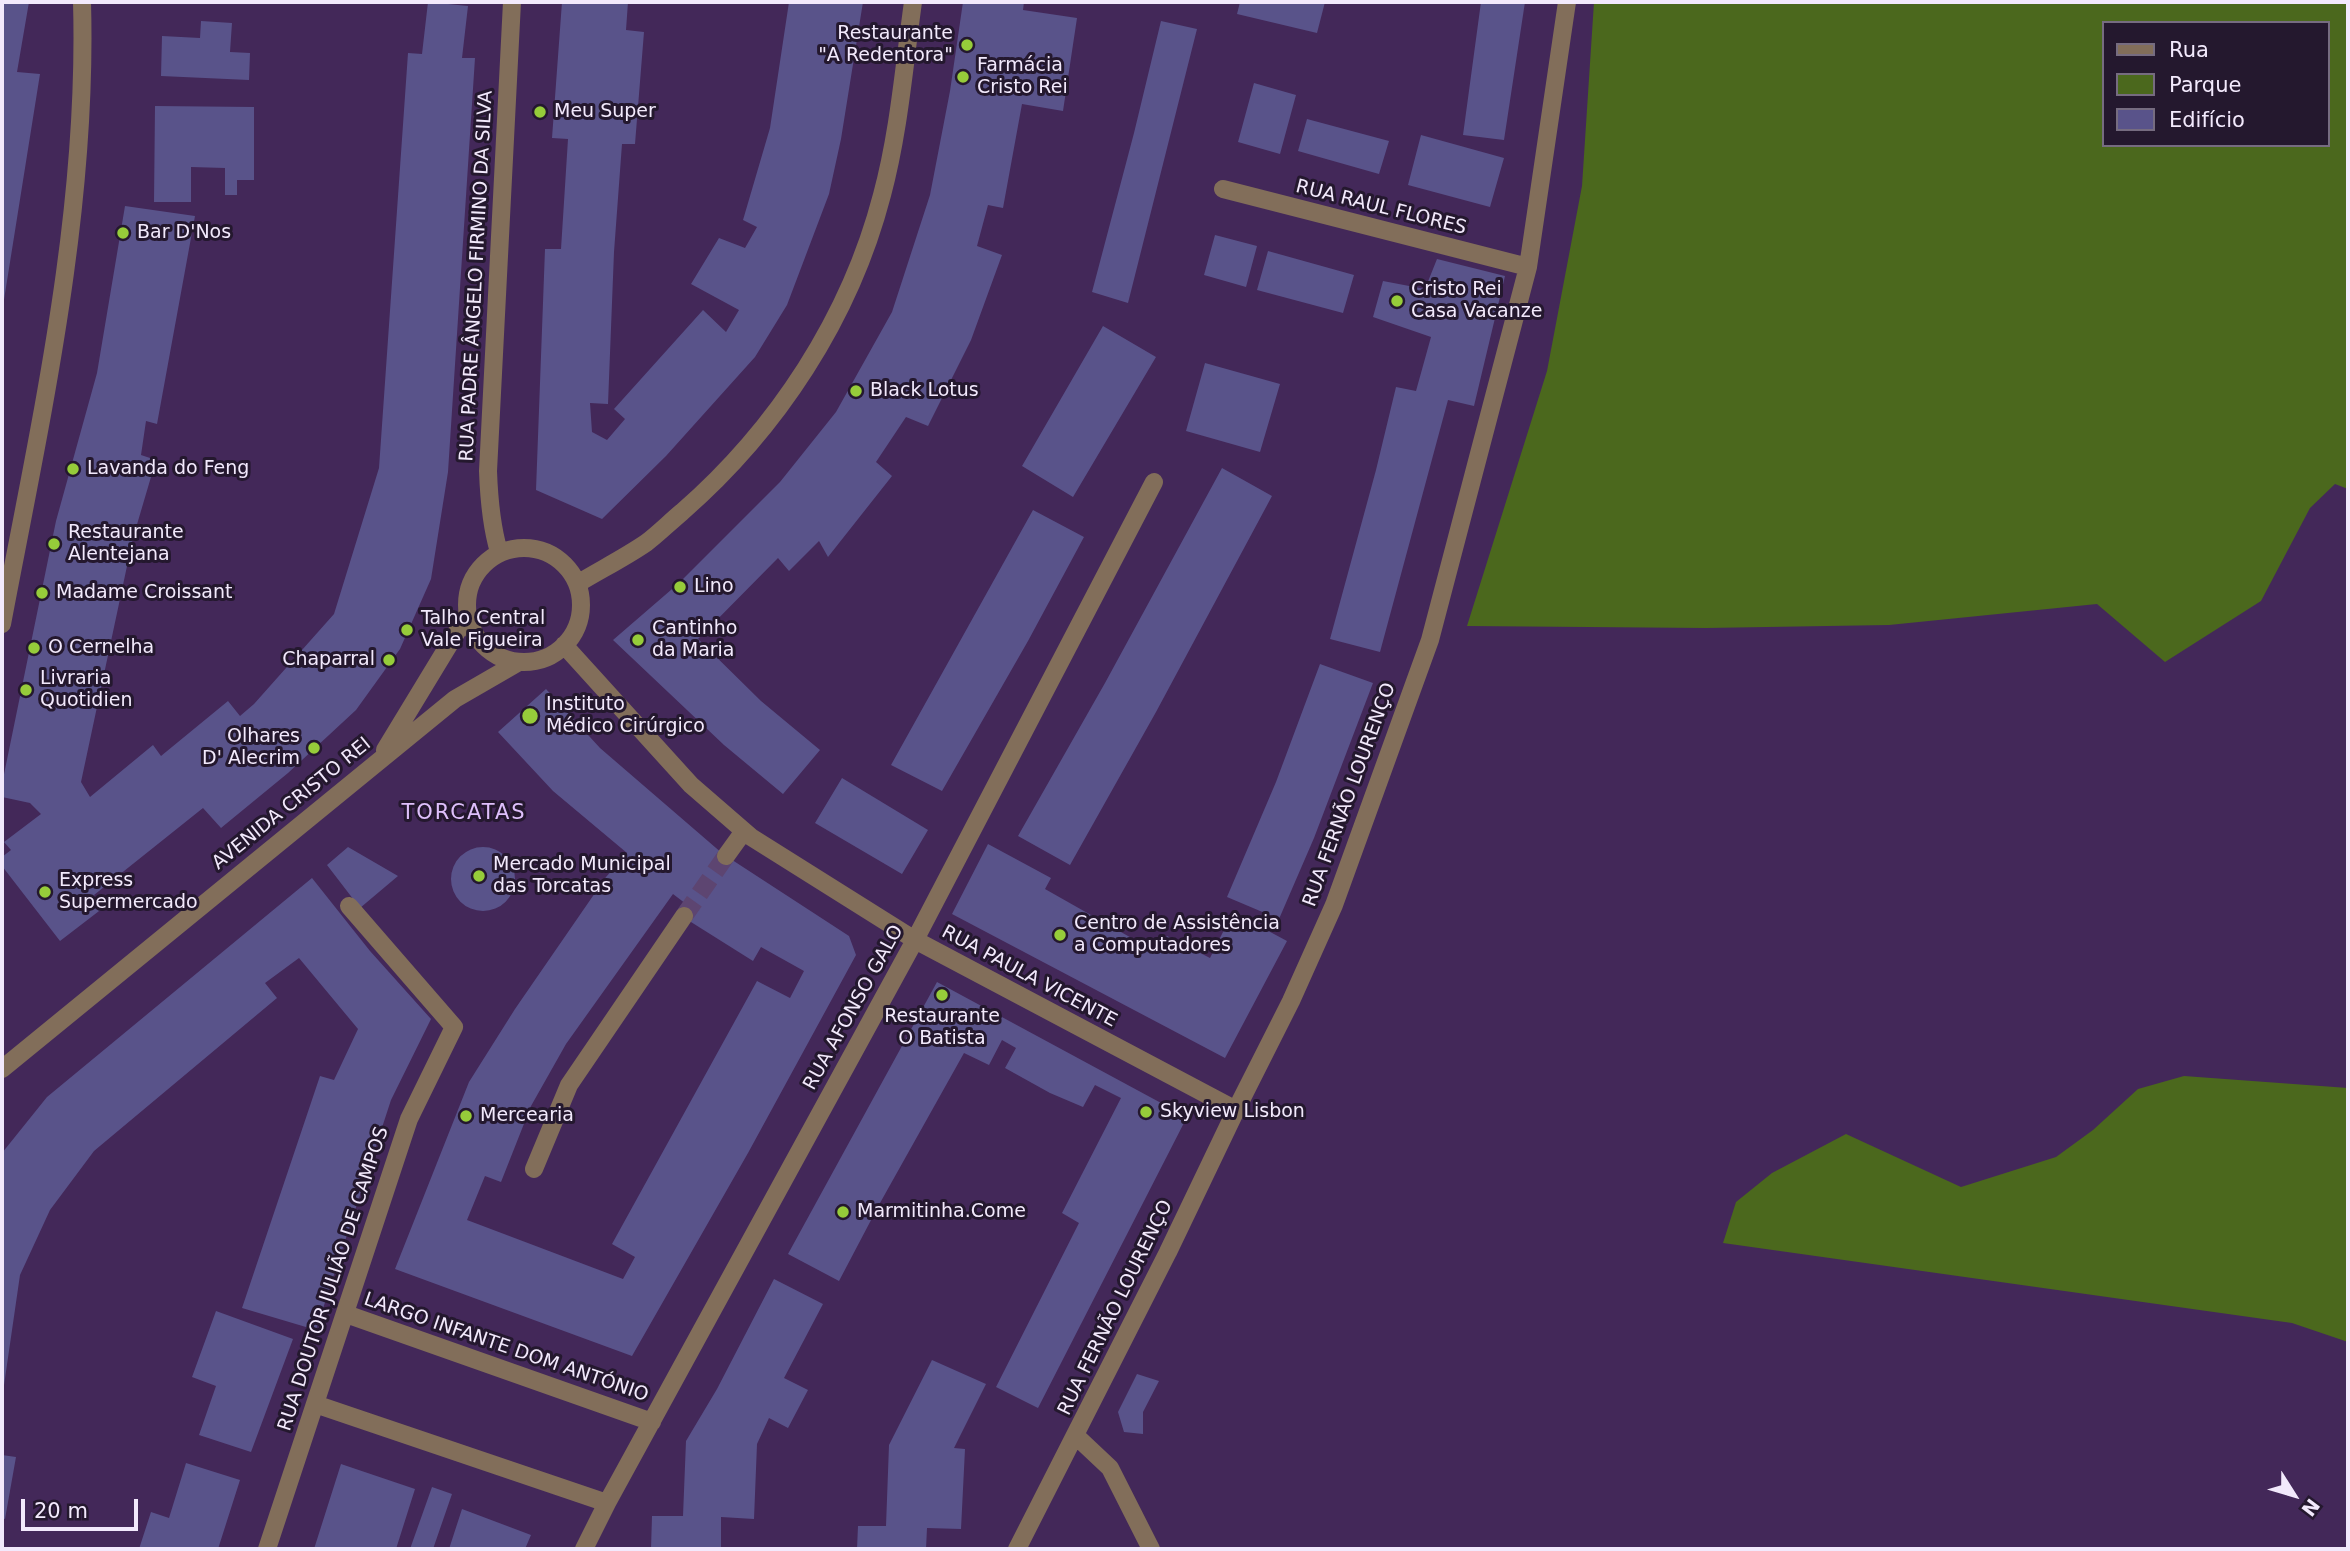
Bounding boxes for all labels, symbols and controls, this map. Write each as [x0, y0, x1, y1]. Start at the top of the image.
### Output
legend [2102, 21, 2329, 147]
place label: Restaurante "A Redentora" [818, 23, 953, 67]
marker: Restaurante "A Redentora" [959, 37, 975, 53]
text: Rua [2169, 38, 2209, 62]
place label: Farmácia Cristo Rei [977, 55, 1068, 99]
marker: Farmácia Cristo Rei [955, 69, 971, 85]
text: Parque [2169, 73, 2241, 97]
street label: RUA PADRE ÂNGELO FIRMINO DA SILVA [456, 90, 498, 462]
place label: Meu Super [554, 101, 656, 123]
marker: Meu Super [532, 104, 548, 120]
text: Edifício [2169, 108, 2245, 132]
street label: RUA RAUL FLORES [1293, 176, 1469, 240]
place label: Bar D'Nos [137, 222, 231, 244]
marker: Bar D'Nos [115, 225, 131, 241]
place label: Cristo Rei Casa Vacanze [1411, 279, 1542, 323]
marker: Cristo Rei Casa Vacanze [1389, 293, 1405, 309]
place label: Black Lotus [870, 380, 979, 402]
marker: Black Lotus [848, 383, 864, 399]
place label: Lavanda do Feng [87, 458, 249, 480]
marker: Lavanda do Feng [65, 461, 81, 477]
place label: Restaurante Alentejana [68, 522, 184, 566]
marker: Restaurante Alentejana [46, 536, 62, 552]
place label: Lino [694, 576, 734, 598]
marker: Lino [672, 579, 688, 595]
place label: Madame Croissant [56, 582, 232, 604]
marker: Madame Croissant [34, 585, 50, 601]
place label: Talho Central Vale Figueira [421, 608, 545, 652]
place label: Cantinho da Maria [652, 618, 737, 662]
marker: Talho Central Vale Figueira [399, 622, 415, 638]
marker: Cantinho da Maria [630, 632, 646, 648]
place label: O Cernelha [48, 637, 154, 659]
marker: O Cernelha [26, 640, 42, 656]
place label: Chaparral [282, 649, 375, 671]
marker: Chaparral [381, 652, 397, 668]
place label: Livraria Quotidien [40, 668, 132, 712]
street label: RUA FERNÃO LOURENÇO [1299, 680, 1401, 910]
marker: Livraria Quotidien [18, 682, 34, 698]
place label: Instituto Médico Cirúrgico [546, 694, 705, 738]
marker: Instituto Médico Cirúrgico [520, 706, 540, 726]
place label: Olhares D' Alecrim [202, 726, 300, 770]
street label: AVENIDA CRISTO REI [208, 733, 376, 875]
marker: Olhares D' Alecrim [306, 740, 322, 756]
district label: TORCATAS [402, 801, 526, 827]
place label: Mercado Municipal das Torcatas [493, 854, 671, 898]
marker: Mercado Municipal das Torcatas [471, 868, 487, 884]
place label: Express Supermercado [59, 870, 198, 914]
marker: Express Supermercado [37, 884, 53, 900]
place label: Centro de Assistência a Computadores [1074, 913, 1280, 957]
street label: RUA PAULA VICENTE [938, 921, 1120, 1033]
street label: RUA AFONSO GALO [799, 922, 909, 1094]
marker: Centro de Assistência a Computadores [1052, 927, 1068, 943]
marker: Restaurante O Batista [934, 987, 950, 1003]
place label: Restaurante O Batista [884, 1006, 1000, 1050]
place label: Skyview Lisbon [1160, 1101, 1305, 1123]
marker: Skyview Lisbon [1138, 1104, 1154, 1120]
place label: Mercearia [480, 1105, 574, 1127]
marker: Mercearia [458, 1108, 474, 1124]
street label: RUA DOUTOR JULIÃO DE CAMPOS [274, 1124, 394, 1434]
street label: RUA FERNÃO LOURENÇO [1054, 1197, 1178, 1419]
place label: Marmitinha.Come [857, 1201, 1026, 1223]
marker: Marmitinha.Come [835, 1204, 851, 1220]
street label: LARGO INFANTE DOM ANTÓNIO [361, 1288, 651, 1408]
north arrow [2259, 1460, 2329, 1530]
scale bar [24, 1484, 142, 1528]
text: N [2297, 1495, 2324, 1521]
text: 20 m [34, 1499, 88, 1523]

